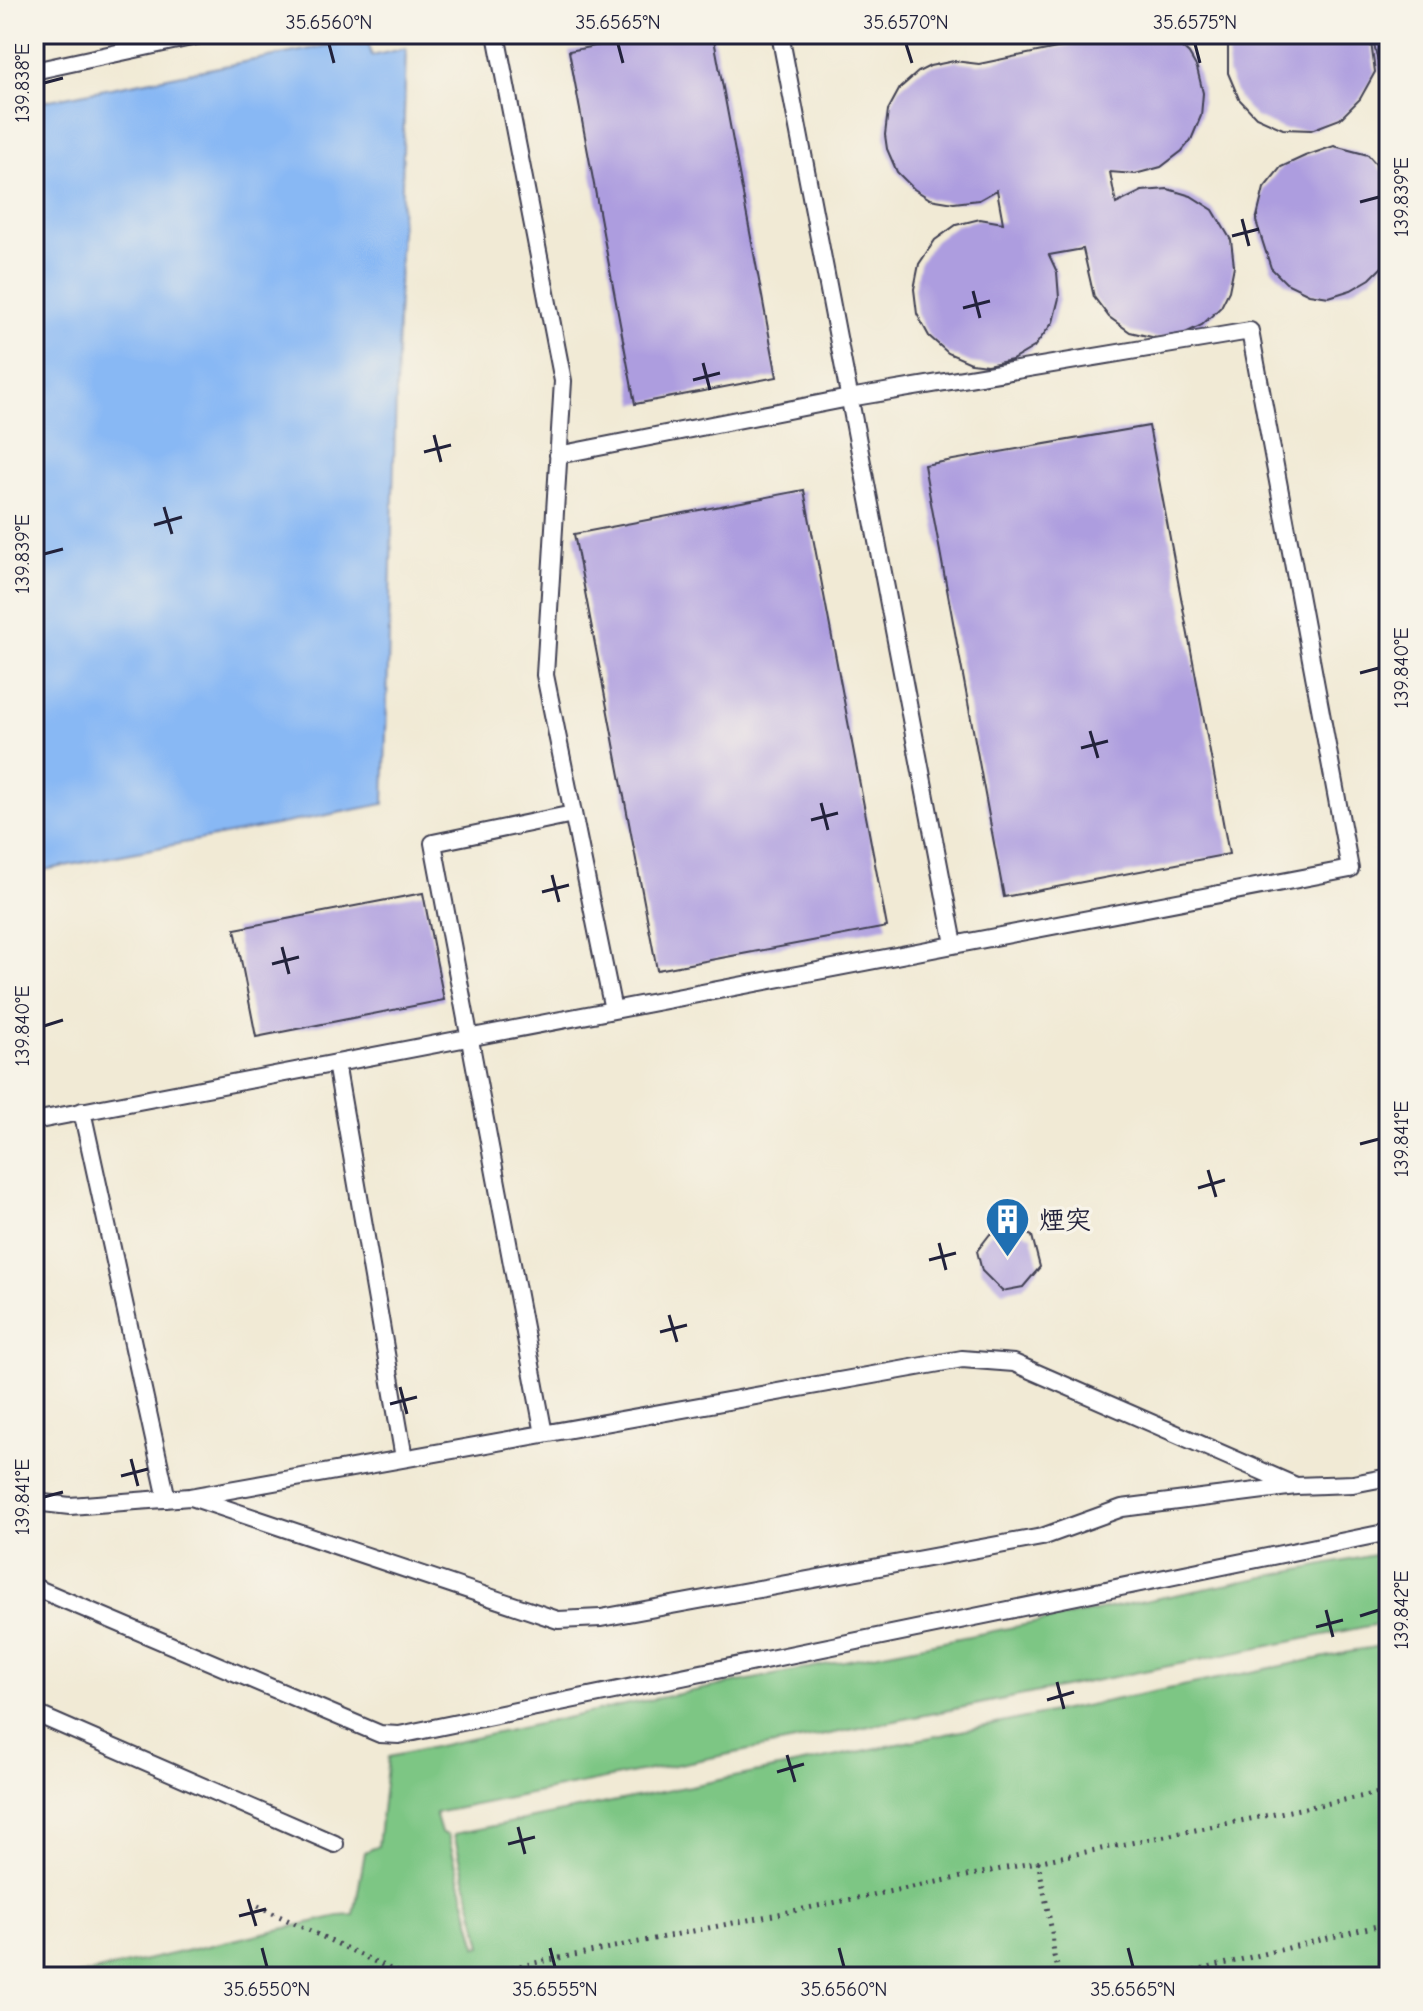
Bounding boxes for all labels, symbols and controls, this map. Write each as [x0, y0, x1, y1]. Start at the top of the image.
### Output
text: 35.6560°N [286, 11, 372, 34]
text: 35.6565°N [575, 11, 661, 34]
text: 35.6570°N [863, 11, 949, 34]
text: 35.6575°N [1153, 11, 1237, 34]
text: 139.838°E [11, 43, 34, 123]
text: 139.839°E [1390, 157, 1413, 237]
text: 139.839°E [11, 514, 34, 594]
text: 139.840°E [1390, 628, 1413, 708]
text: 139.840°E [11, 986, 34, 1066]
text: 139.841°E [1390, 1101, 1413, 1177]
building icon: 煙突 [984, 1196, 1032, 1259]
place label: 煙突 [1039, 1206, 1091, 1236]
text: 139.841°E [11, 1459, 34, 1535]
text: 139.842°E [1390, 1570, 1413, 1650]
text: 35.6550°N [224, 1978, 310, 2001]
text: 35.6555°N [512, 1978, 598, 2001]
text: 35.6560°N [801, 1978, 887, 2001]
text: 35.6565°N [1090, 1978, 1176, 2001]

